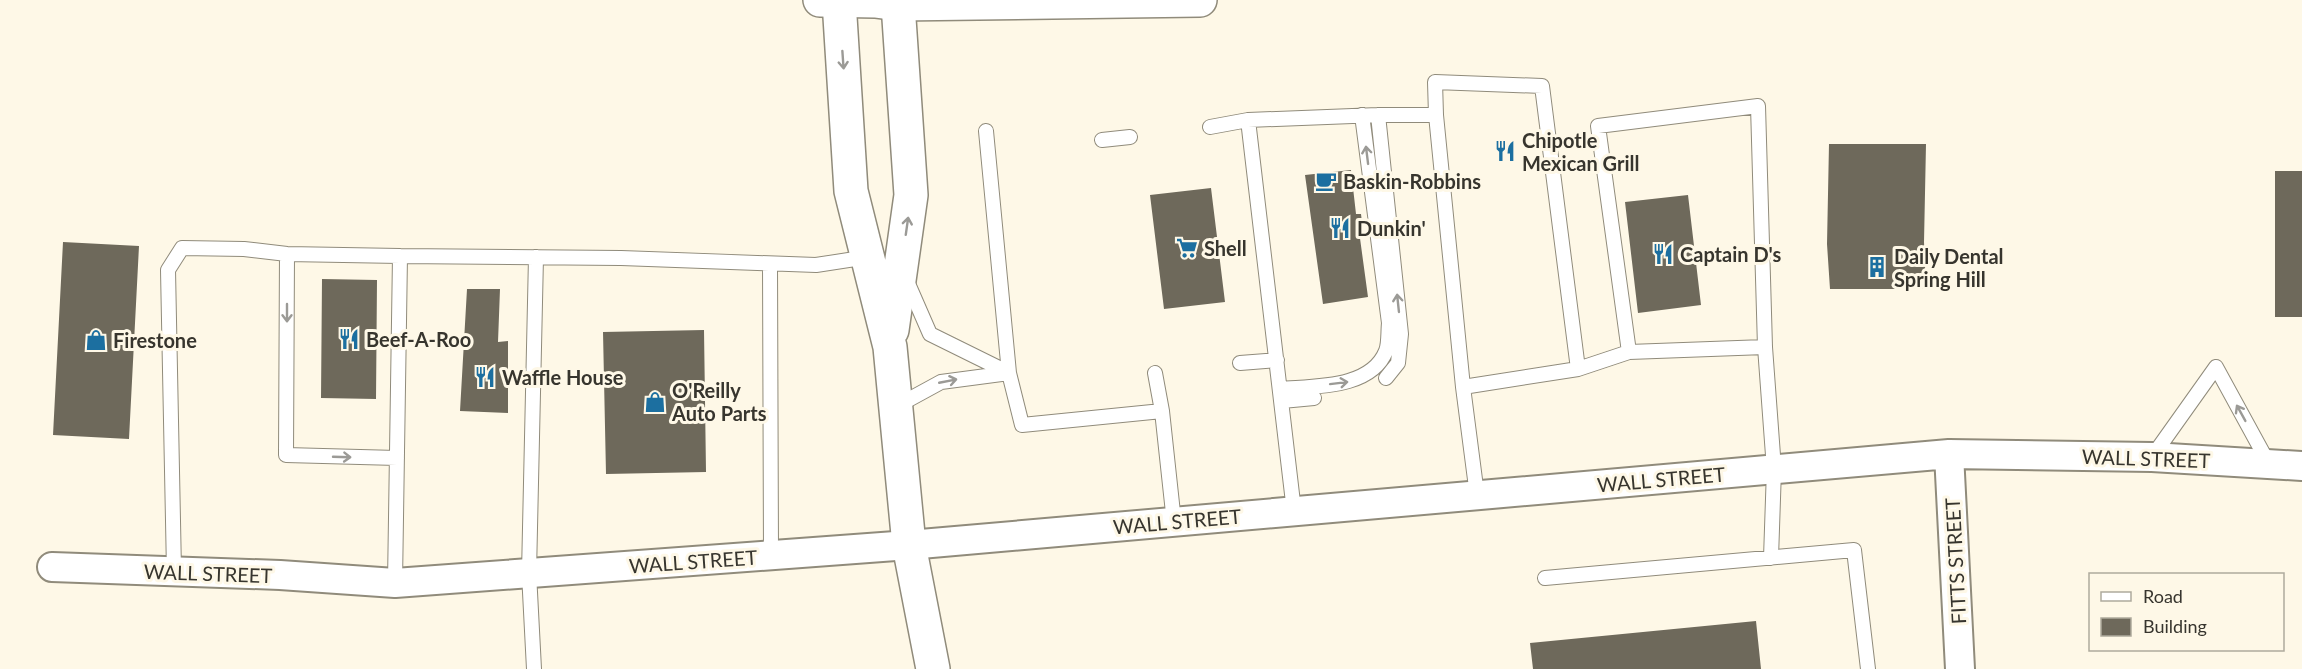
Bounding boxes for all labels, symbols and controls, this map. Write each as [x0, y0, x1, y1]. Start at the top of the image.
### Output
one-way arrow [837, 49, 848, 69]
place label: Chipotle Mexican Grill [1522, 128, 1639, 175]
restaurant icon: Chipotle Mexican Grill [1493, 139, 1517, 163]
one-way arrow [1362, 145, 1373, 165]
cafe icon: Baskin-Robbins [1314, 169, 1338, 193]
place label: Baskin-Robbins [1343, 169, 1481, 193]
restaurant icon: Dunkin' [1328, 216, 1352, 240]
place label: Dunkin' [1357, 216, 1426, 240]
one-way arrow [901, 217, 912, 237]
supermarket icon: Shell [1175, 236, 1199, 260]
place label: Shell [1204, 236, 1247, 260]
restaurant icon: Captain D's [1651, 242, 1675, 266]
place label: Captain D's [1680, 242, 1782, 266]
place label: Daily Dental Spring Hill [1894, 244, 2004, 291]
building icon: Daily Dental Spring Hill [1865, 255, 1889, 279]
one-way arrow [1392, 294, 1403, 313]
one-way arrow [281, 302, 293, 322]
restaurant icon: Beef-A-Roo [337, 327, 361, 351]
place label: Beef-A-Roo [366, 327, 471, 351]
shop icon: Firestone [84, 328, 108, 352]
place label: Firestone [113, 328, 197, 352]
restaurant icon: Waffle House [473, 365, 497, 389]
place label: Waffle House [502, 365, 624, 389]
one-way arrow [938, 375, 957, 387]
one-way arrow [1328, 377, 1348, 388]
place label: O'Reilly Auto Parts [671, 378, 767, 425]
shop icon: O'Reilly Auto Parts [643, 390, 667, 414]
one-way arrow [2235, 405, 2247, 422]
street label: WALL STREET [2081, 444, 2211, 472]
one-way arrow [331, 451, 351, 462]
street label: WALL STREET [1596, 461, 1726, 497]
street label: FITTS STREET [1940, 497, 1970, 625]
street label: WALL STREET [1112, 503, 1242, 539]
street label: WALL STREET [628, 545, 758, 577]
street label: WALL STREET [143, 559, 273, 587]
legend [2089, 573, 2284, 651]
text: Road [2143, 585, 2183, 607]
text: Building [2143, 615, 2207, 637]

